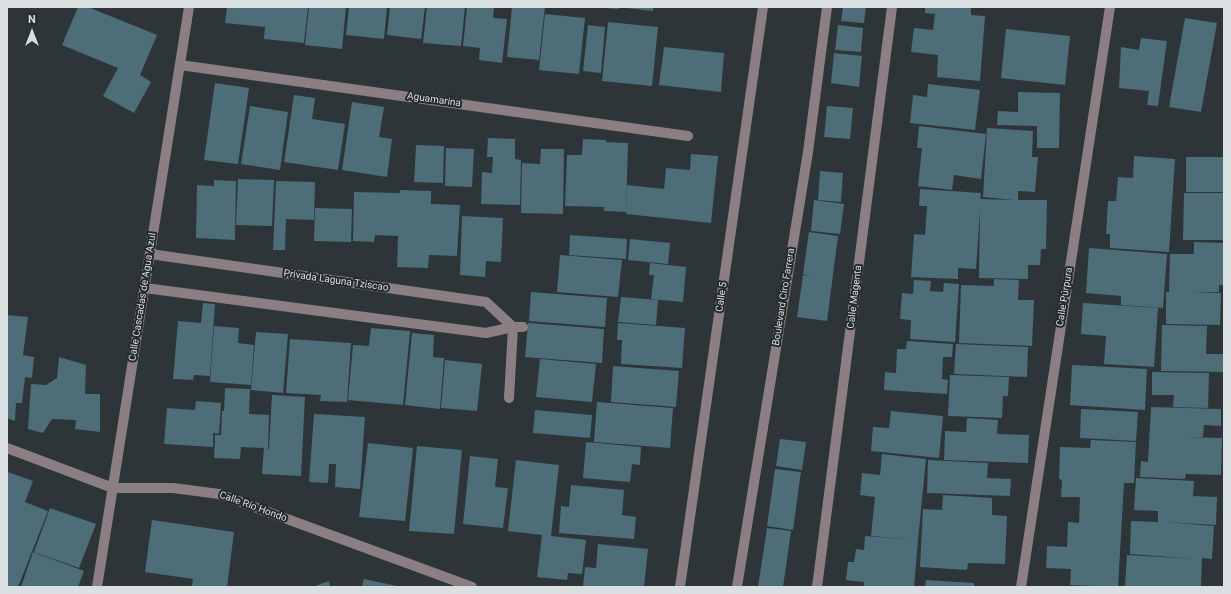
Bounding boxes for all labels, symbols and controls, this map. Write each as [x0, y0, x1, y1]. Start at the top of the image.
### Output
north arrow [12, 12, 52, 52]
text: N [28, 13, 36, 26]
street label: Aguamarina [406, 90, 462, 110]
street label: Calle Cascadas de Agua Azul [127, 232, 159, 362]
street label: Boulevard Ciro Farrera [770, 247, 798, 347]
street label: Calle Magenta [845, 265, 865, 329]
street label: Calle Púrpura [1054, 267, 1076, 327]
street label: Privada Laguna Tziscao [283, 268, 389, 294]
street label: Calle 5 [714, 281, 730, 313]
street label: Calle Río Hondo [218, 489, 288, 525]

